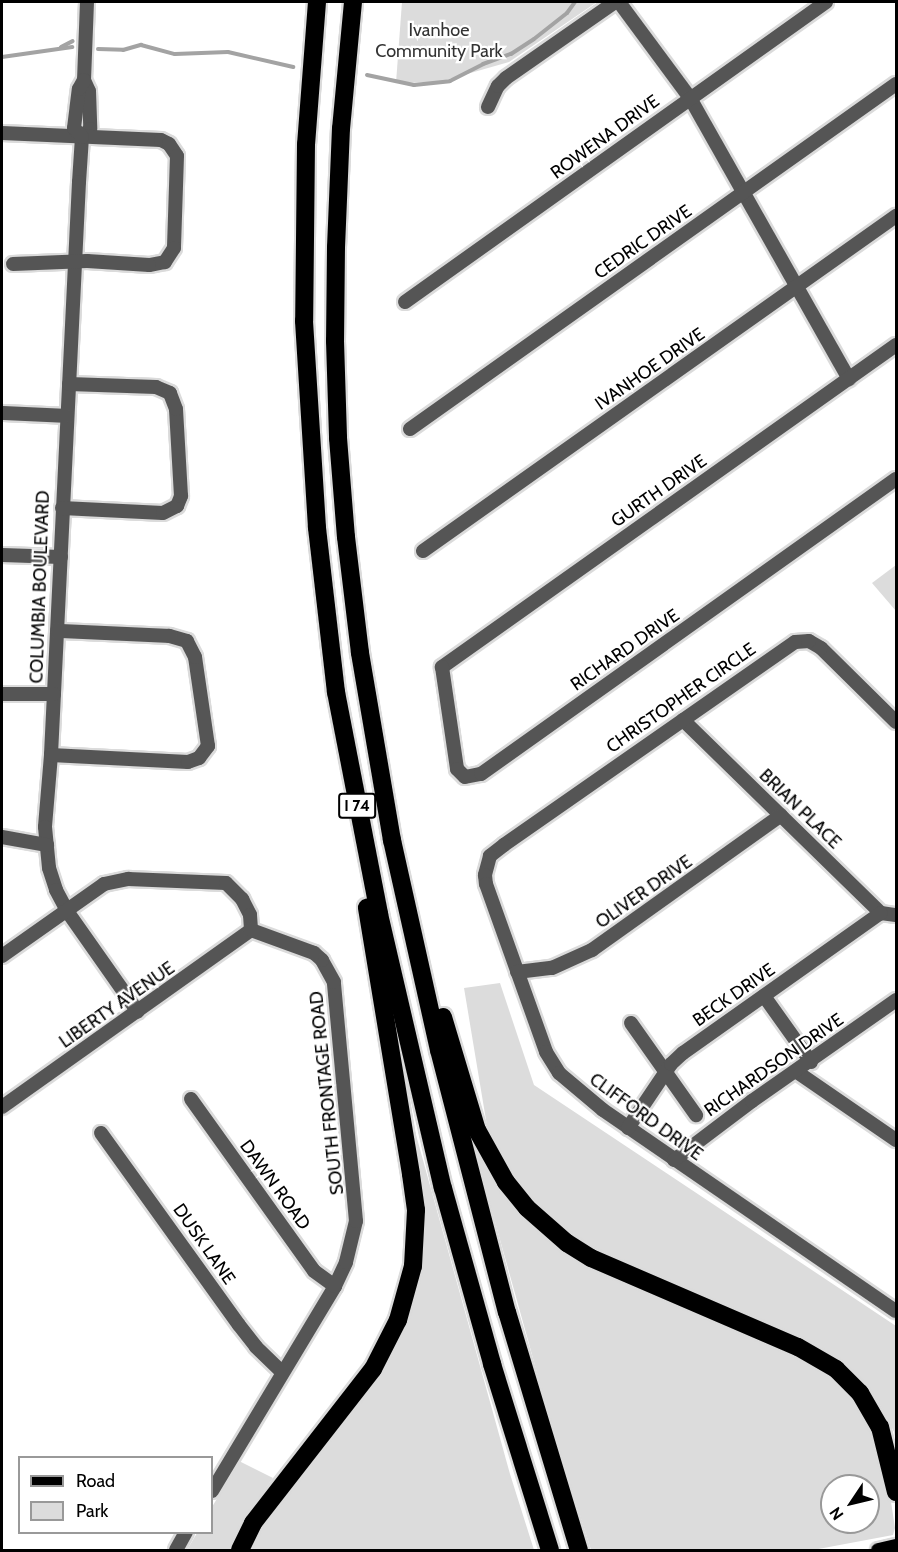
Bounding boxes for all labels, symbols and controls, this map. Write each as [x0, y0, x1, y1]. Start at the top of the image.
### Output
park label: Ivanhoe Community Park [375, 20, 503, 63]
street label: ROWENA DRIVE [547, 90, 663, 184]
street label: CEDRIC DRIVE [590, 200, 696, 284]
street label: IVANHOE DRIVE [591, 323, 709, 415]
street label: GURTH DRIVE [607, 450, 711, 532]
street label: COLUMBIA BOULEVARD [26, 490, 54, 684]
street label: RICHARD DRIVE [566, 605, 684, 695]
street label: CHRISTOPHER CIRCLE [602, 638, 760, 758]
street label: BRIAN PLACE [755, 765, 845, 853]
road number: I 74 [338, 793, 376, 819]
street label: OLIVER DRIVE [592, 851, 696, 933]
street label: LIBERTY AVENUE [55, 957, 179, 1053]
street label: BECK DRIVE [689, 959, 779, 1031]
street label: SOUTH FRONTAGE ROAD [306, 990, 348, 1196]
street label: RICHARDSON DRIVE [700, 1009, 848, 1121]
street label: CLIFFORD DRIVE [585, 1069, 707, 1165]
street label: DAWN ROAD [235, 1136, 315, 1234]
street label: DUSK LANE [168, 1199, 240, 1289]
legend [18, 1456, 213, 1534]
text: Road [76, 1470, 115, 1492]
north arrow [820, 1474, 880, 1534]
text: Park [76, 1500, 108, 1522]
text: N [825, 1503, 848, 1524]

